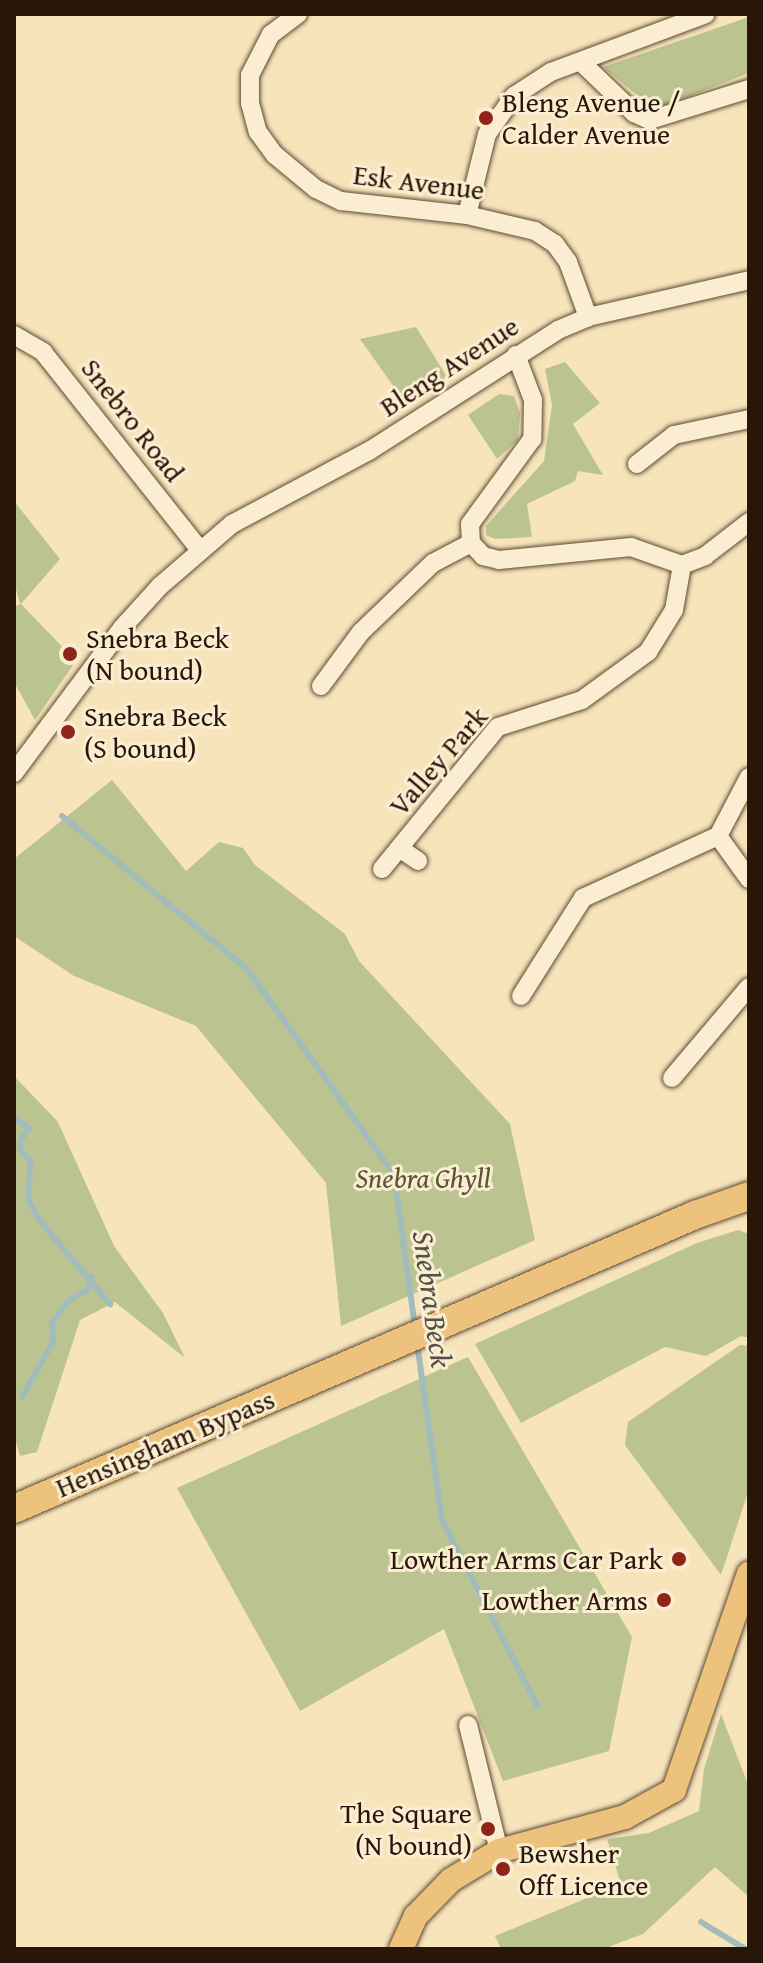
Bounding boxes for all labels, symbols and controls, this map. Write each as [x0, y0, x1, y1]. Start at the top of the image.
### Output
place label: Bleng Avenue / Calder Avenue [502, 85, 680, 151]
marker: Bleng Avenue / Calder Avenue [477, 109, 495, 127]
street label: Esk Avenue [352, 157, 486, 207]
street label: Bleng Avenue [373, 309, 525, 423]
street label: Snebro Road [74, 352, 192, 488]
place label: Snebra Beck (N bound) [86, 621, 229, 687]
marker: Snebra Beck (N bound) [61, 645, 79, 663]
place label: Snebra Beck (S bound) [84, 699, 227, 765]
street label: Valley Park [382, 700, 494, 822]
marker: Snebra Beck (S bound) [59, 723, 77, 741]
park label: Snebra Ghyll [355, 1161, 491, 1195]
water label: Snebra Beck [406, 1228, 460, 1370]
street label: Hensingham Bypass [51, 1382, 279, 1504]
place label: Lowther Arms Car Park [390, 1542, 663, 1576]
marker: Lowther Arms Car Park [670, 1550, 688, 1568]
place label: Lowther Arms [482, 1583, 648, 1617]
marker: Lowther Arms [655, 1591, 673, 1609]
place label: The Square (N bound) [340, 1796, 472, 1862]
marker: The Square (N bound) [479, 1820, 497, 1838]
place label: Bewsher Off Licence [519, 1836, 648, 1902]
marker: Bewsher Off Licence [494, 1860, 512, 1878]

